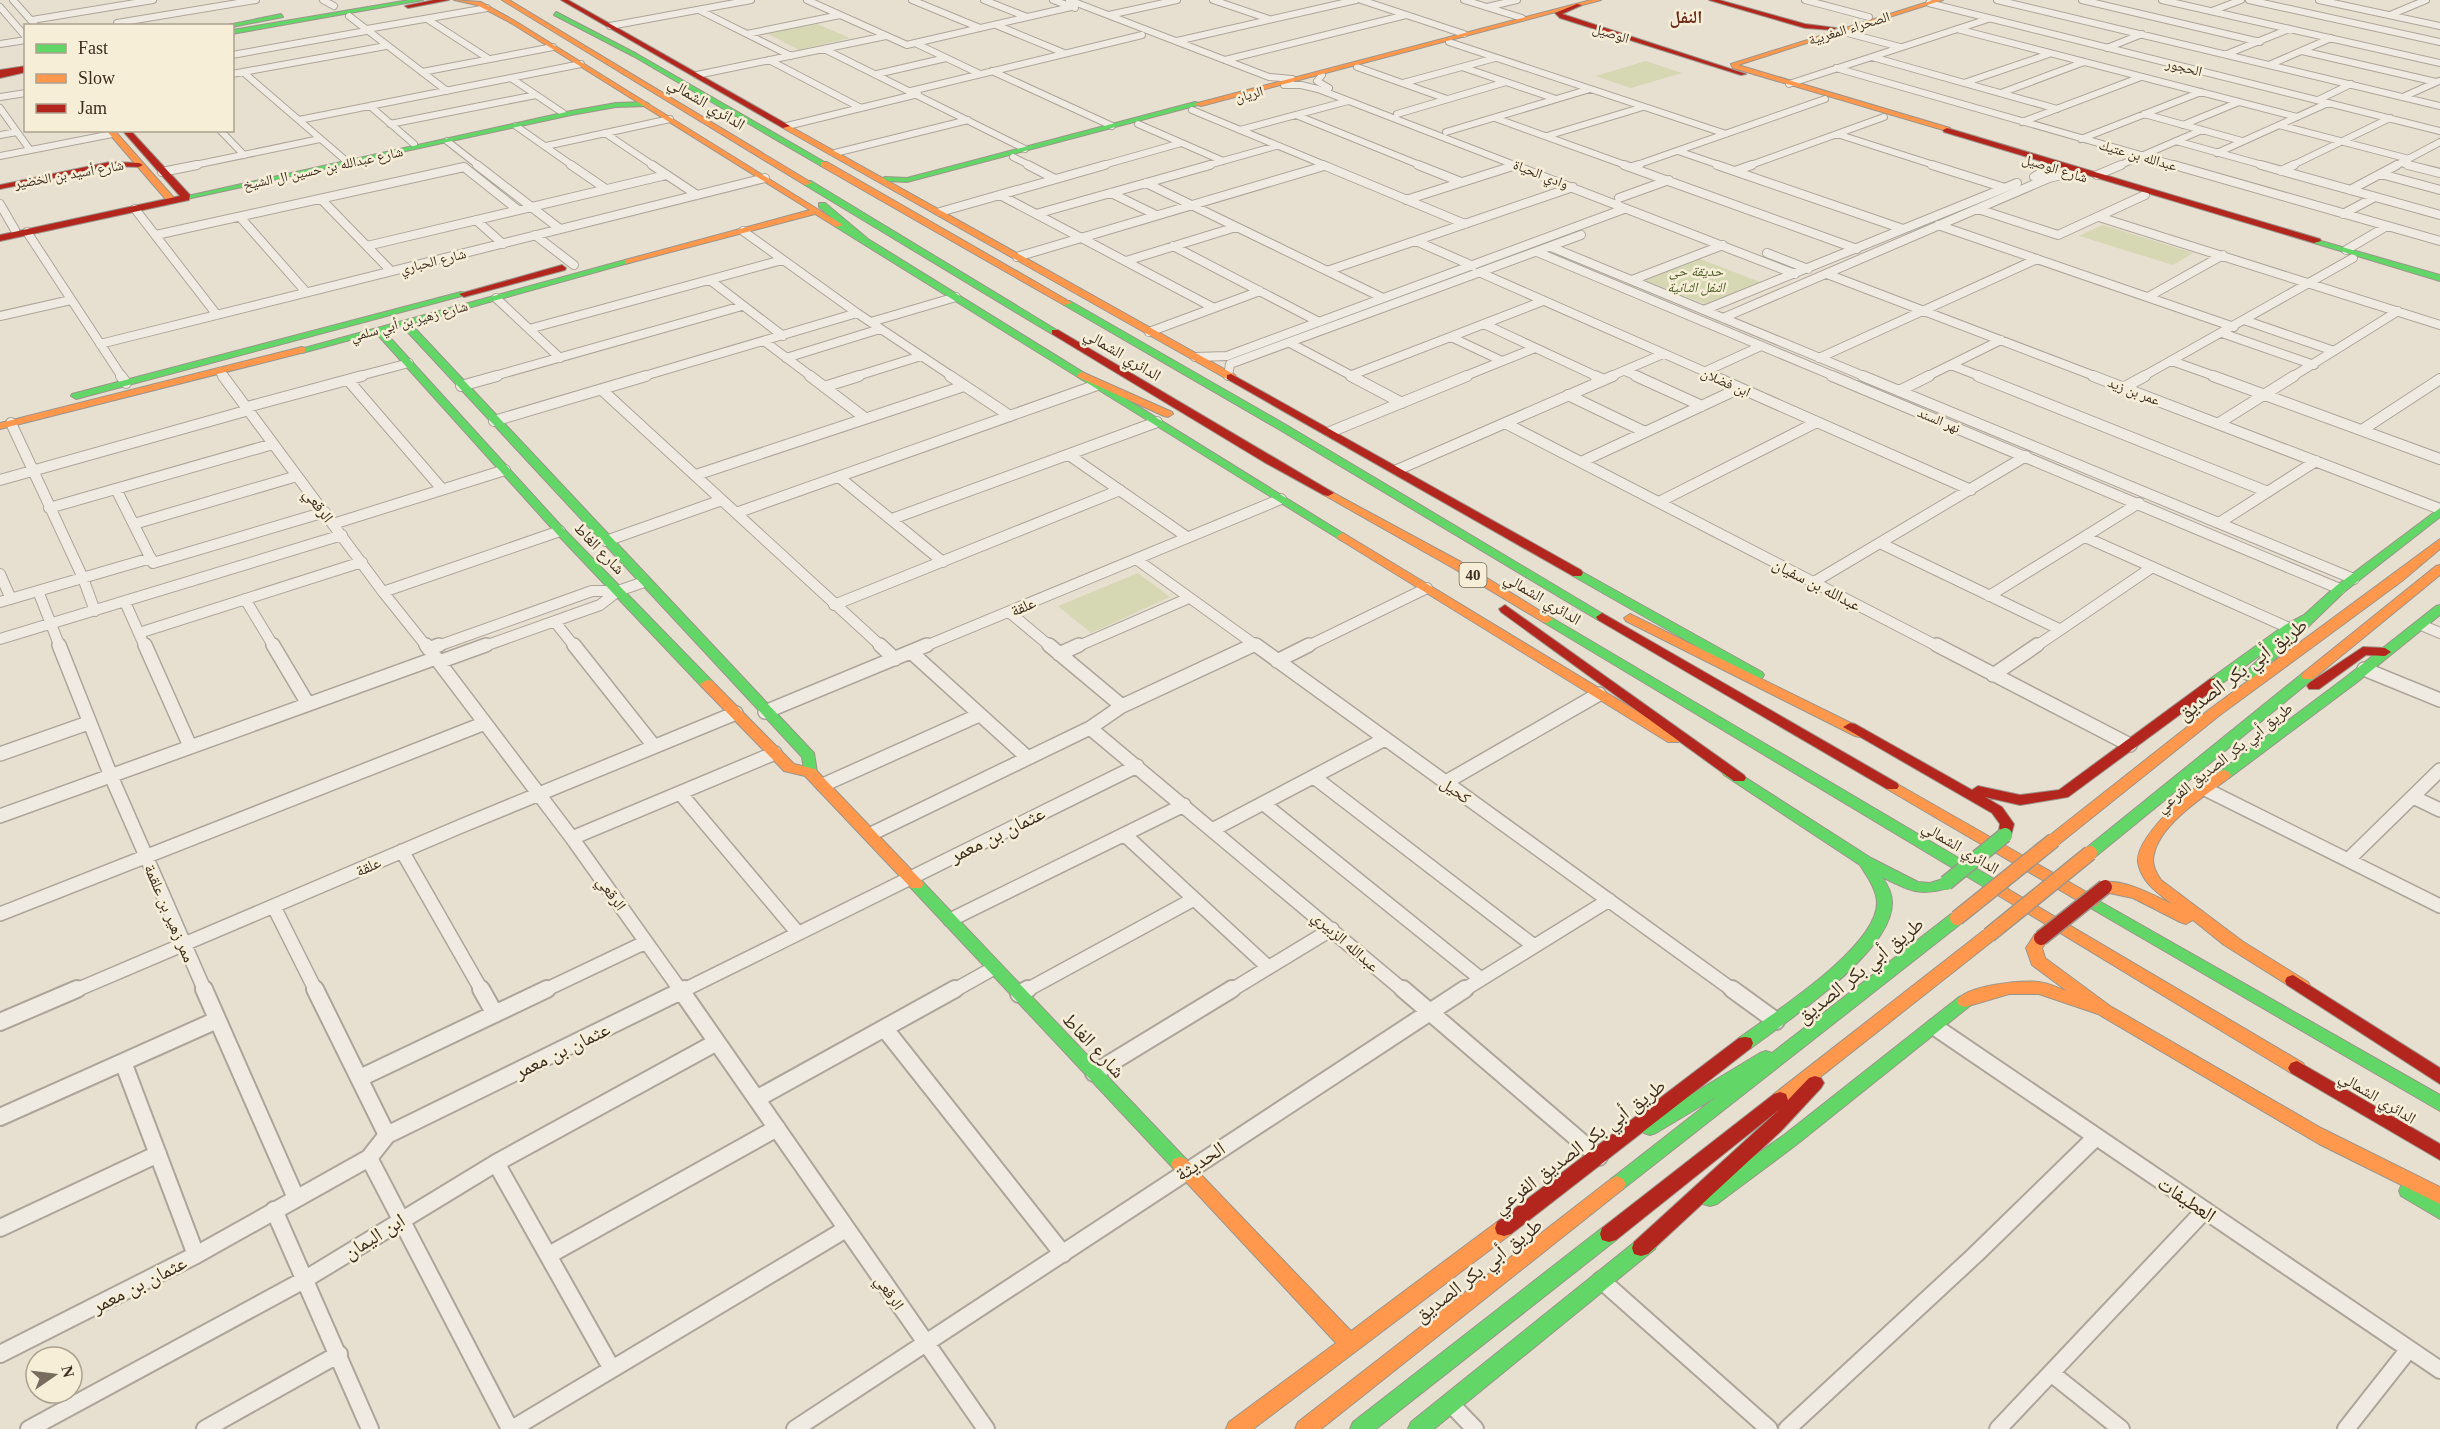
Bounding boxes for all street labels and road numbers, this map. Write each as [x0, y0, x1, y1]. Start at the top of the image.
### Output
street label: الصحراء المغربية [1807, 9, 1892, 49]
street label: الوصيل [1591, 21, 1631, 47]
street label: الحجور [2163, 56, 2204, 80]
street label: الدائري الشمالي [663, 74, 748, 136]
street label: الريان [1233, 84, 1265, 106]
street label: عبدالله بن عتيك [2097, 137, 2179, 175]
street label: شارع عبدالله بن حسين ال الشيخ [242, 144, 405, 195]
street label: شارع الوصيل [2020, 151, 2089, 187]
street label: شارع أسيد بن الخضير [12, 157, 125, 194]
street label: وادي الحياة [1510, 157, 1570, 195]
street label: شارع الحباري [399, 246, 469, 280]
street label: شارع زهير بن أبي سلمي [349, 298, 470, 348]
street label: الدائري الشمالي [1079, 325, 1164, 387]
street label: ابن فضلان [1698, 365, 1753, 401]
street label: عمر بن زيد [2105, 375, 2162, 409]
street label: نهر السند [1915, 405, 1962, 437]
street label: الرقعي [297, 485, 337, 528]
street label: شارع الغاط [570, 519, 628, 579]
street label: عبدالله بن سفيان [1769, 555, 1864, 616]
road number: 40 [1460, 563, 1486, 587]
street label: الدائري الشمالي [1499, 569, 1584, 631]
street label: علقة [1008, 594, 1038, 619]
street label: طريق أبي بكر الصديق [2172, 613, 2314, 729]
street label: طريق أبي بكر الصديق الفرعي [2152, 698, 2298, 819]
street label: كحيل [1436, 774, 1474, 809]
street label: عثمان بن معمر [945, 801, 1049, 868]
street label: الدائري الشمالي [1917, 818, 2002, 880]
street label: علقة [353, 854, 383, 879]
street label: ممر زهير بن علقمة [139, 862, 198, 965]
street label: الرقعي [590, 873, 630, 916]
street label: عبدالله الزبيري [1306, 908, 1383, 978]
street label: طريق أبي بكر الصديق [1792, 912, 1931, 1032]
street label: شارع الغاط [1057, 1008, 1130, 1083]
street label: عثمان بن معمر [510, 1017, 614, 1084]
street label: الدائري الشمالي [2334, 1068, 2419, 1130]
street label: طريق أبي بكر الصديق الفرعي [1488, 1073, 1673, 1222]
street label: الحديثة [1171, 1137, 1229, 1185]
street label: العطيفات [2154, 1172, 2220, 1227]
street label: ابن اليمان [339, 1209, 409, 1264]
street label: طريق أبي بكر الصديق [1409, 1213, 1550, 1331]
street label: عثمان بن معمر [87, 1251, 190, 1319]
street label: الرقعي [868, 1272, 907, 1315]

